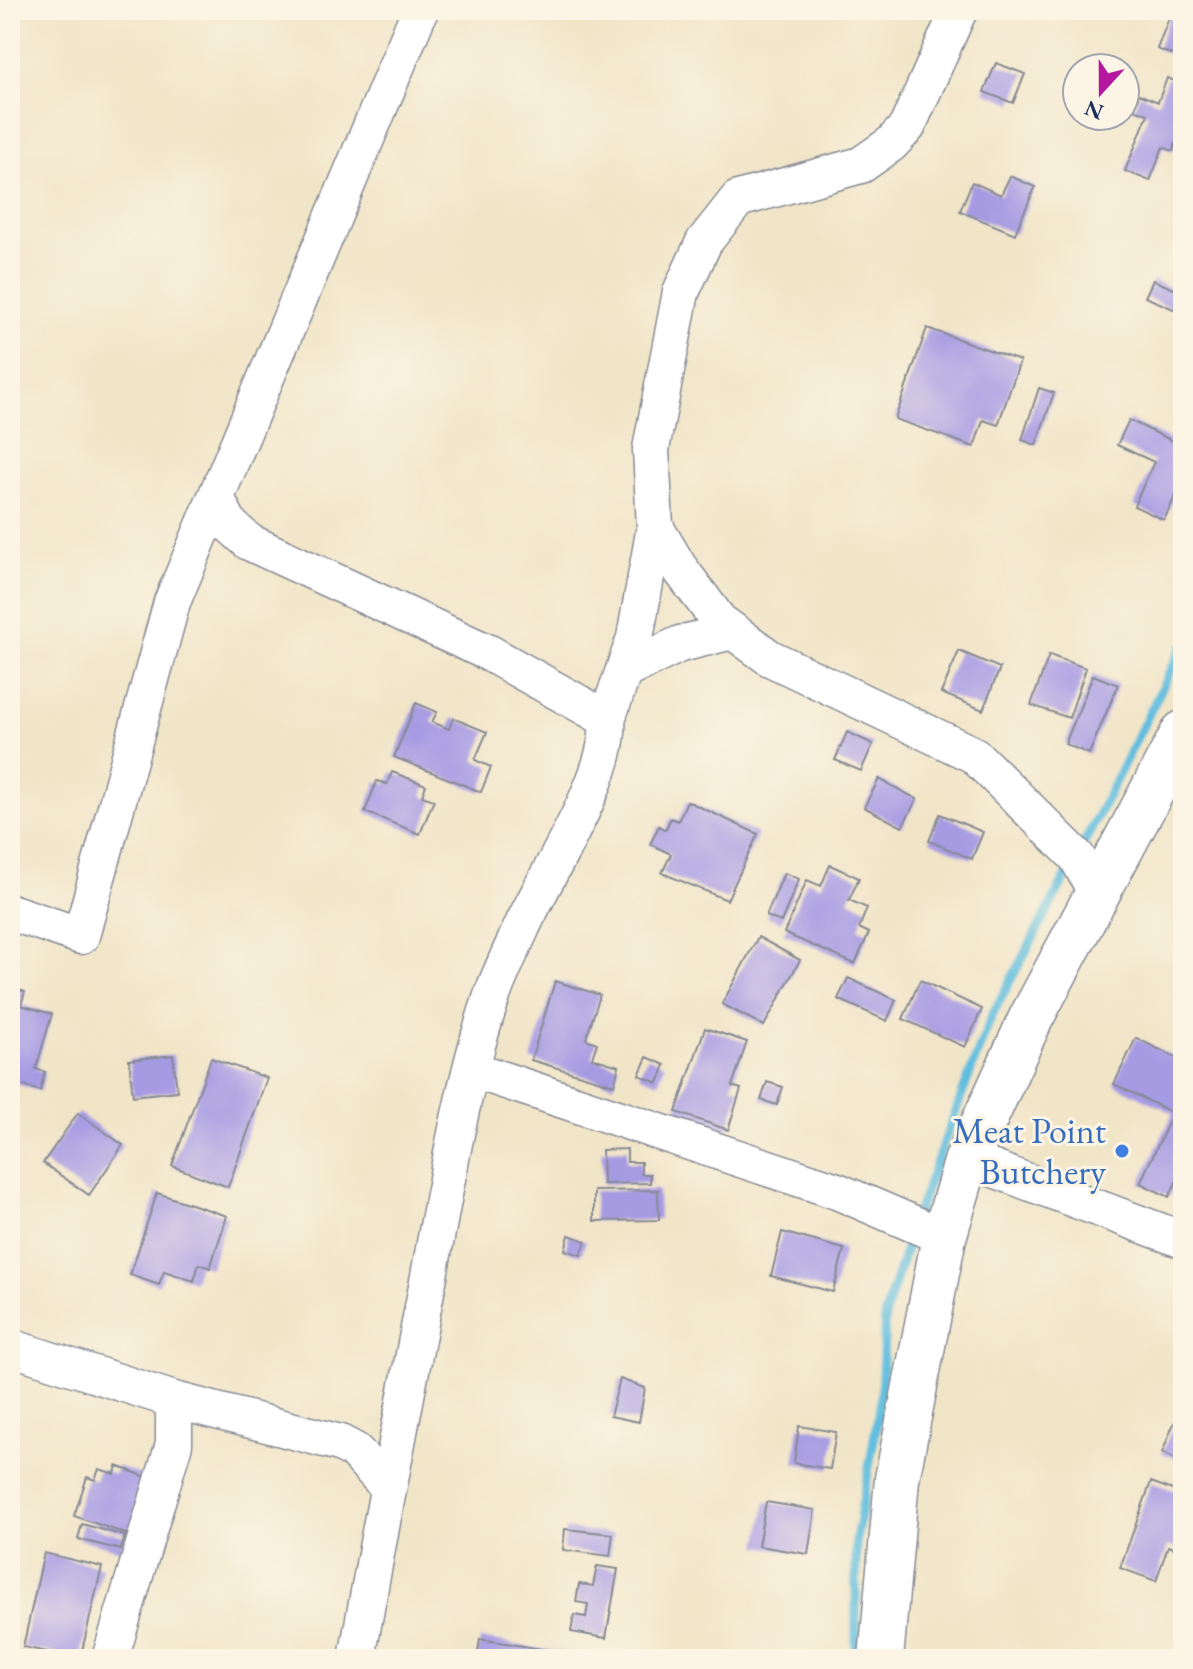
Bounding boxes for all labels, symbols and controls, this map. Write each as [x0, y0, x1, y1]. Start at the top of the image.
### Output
north arrow [1061, 52, 1141, 132]
text: N [1080, 93, 1108, 127]
place label: Meat Point Butchery [952, 1107, 1107, 1195]
marker: Meat Point Butchery [1113, 1142, 1131, 1160]

